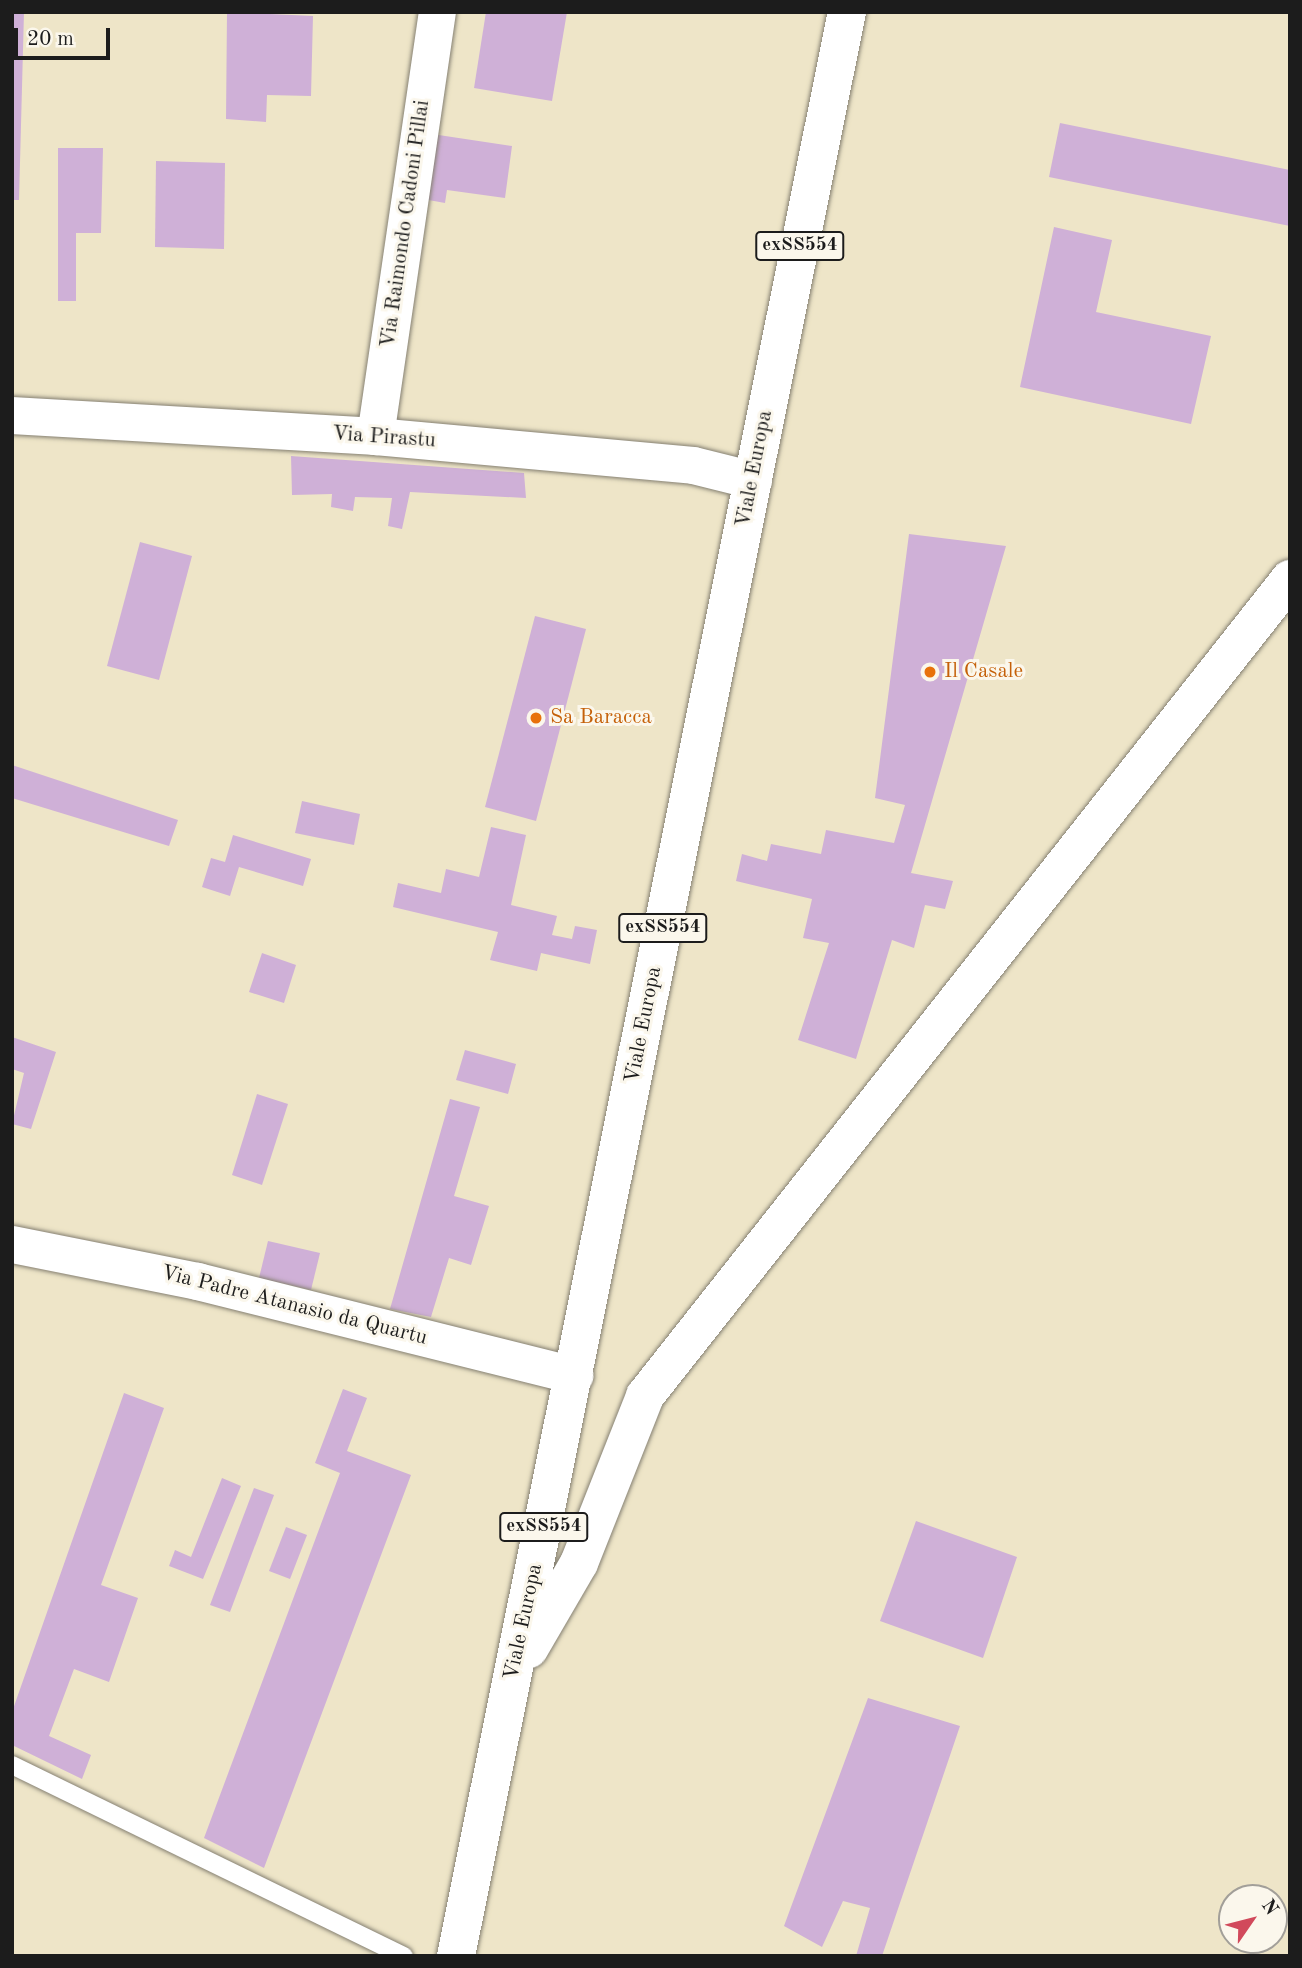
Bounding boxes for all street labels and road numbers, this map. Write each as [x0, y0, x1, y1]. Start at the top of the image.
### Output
street label: Via Raimondo Cadoni Pillai [376, 98, 436, 350]
road number: exSS554 [754, 230, 846, 262]
street label: Viale Europa [731, 408, 779, 530]
street label: Via Pirastu [331, 422, 437, 454]
road number: exSS554 [618, 912, 708, 944]
street label: Viale Europa [620, 964, 668, 1086]
street label: Via Padre Atanasio da Quartu [158, 1261, 430, 1351]
road number: exSS554 [498, 1512, 590, 1542]
street label: Viale Europa [499, 1561, 549, 1683]

